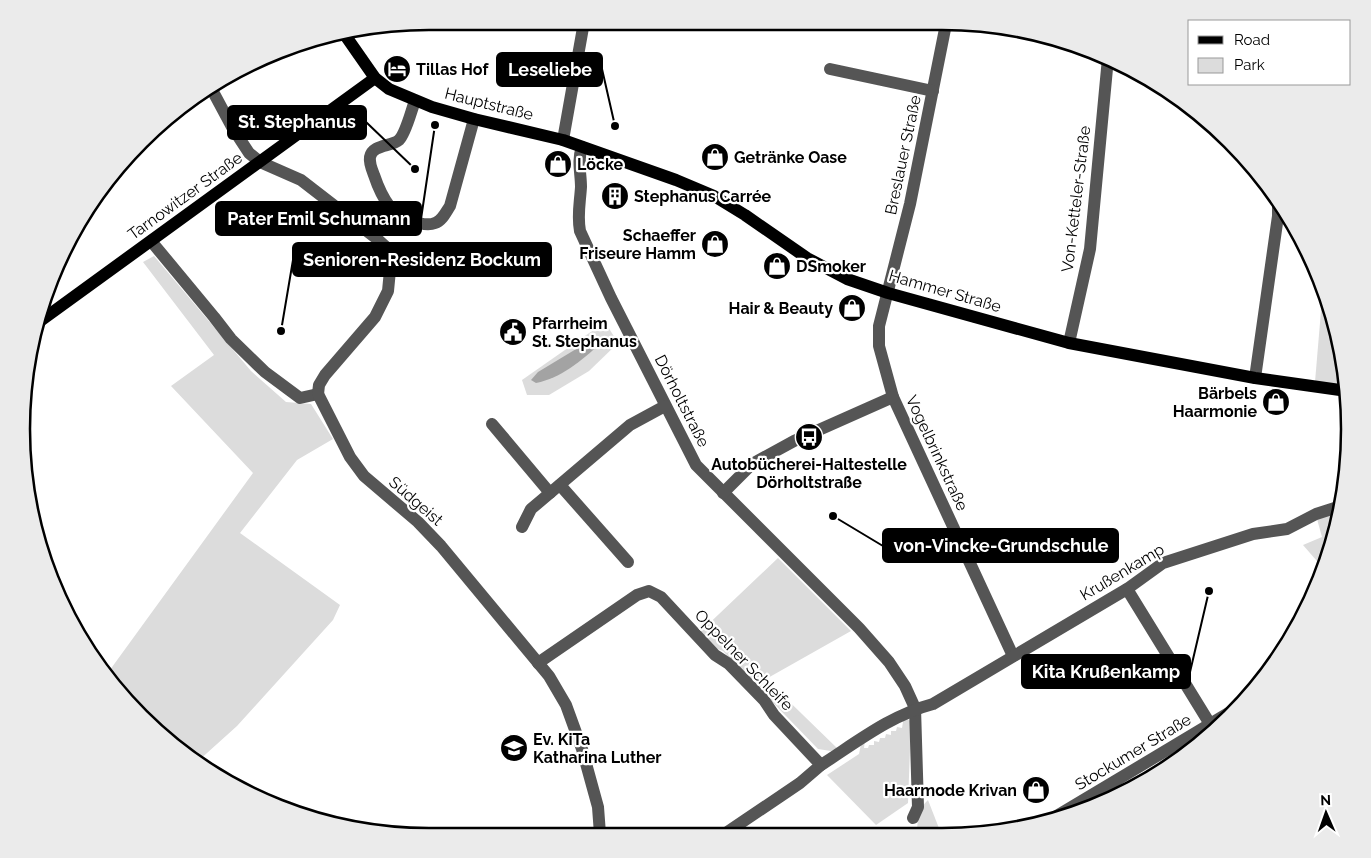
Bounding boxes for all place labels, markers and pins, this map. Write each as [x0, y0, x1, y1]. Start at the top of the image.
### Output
callout: Leseliebe [497, 53, 602, 86]
hotel icon: Tillas Hof [382, 54, 412, 84]
place label: Tillas Hof [416, 60, 489, 79]
callout: St. Stephanus [228, 106, 366, 139]
shop icon: Getränke Oase [700, 142, 730, 172]
place label: Getränke Oase [734, 148, 847, 167]
shop icon: Löcke [543, 149, 573, 179]
place label: Löcke [577, 155, 624, 174]
building icon: Stephanus Carrée [600, 181, 630, 211]
place label: Stephanus Carrée [634, 187, 772, 206]
callout: Pater Emil Schumann [216, 202, 421, 235]
place label: Schaeffer Friseure Hamm [579, 226, 696, 263]
shop icon: Schaeffer Friseure Hamm [700, 229, 730, 259]
callout: Senioren-Residenz Bockum [293, 243, 551, 276]
shop icon: DSmoker [762, 251, 792, 281]
place label: DSmoker [796, 257, 866, 276]
shop icon: Hair & Beauty [837, 293, 867, 323]
place label: Hair & Beauty [729, 299, 833, 318]
place label: Pfarrheim St. Stephanus [532, 314, 637, 351]
public building icon: Pfarrheim St. Stephanus [498, 317, 528, 347]
place label: Bärbels Haarmonie [1173, 384, 1257, 421]
shop icon: Bärbels Haarmonie [1261, 387, 1291, 417]
bus stop icon: Autobücherei-Haltestelle Dörholtstraße [794, 422, 824, 452]
place label: Autobücherei-Haltestelle Dörholtstraße [711, 455, 907, 492]
callout: von-Vincke-Grundschule [883, 529, 1118, 562]
callout: Kita Krußenkamp [1022, 655, 1190, 688]
place label: Ev. KiTa Katharina Luther [533, 730, 662, 767]
school or university icon: Ev. KiTa Katharina Luther [499, 733, 529, 763]
shop icon: Haarmode Krivan [1021, 775, 1051, 805]
place label: Haarmode Krivan [884, 781, 1017, 800]

